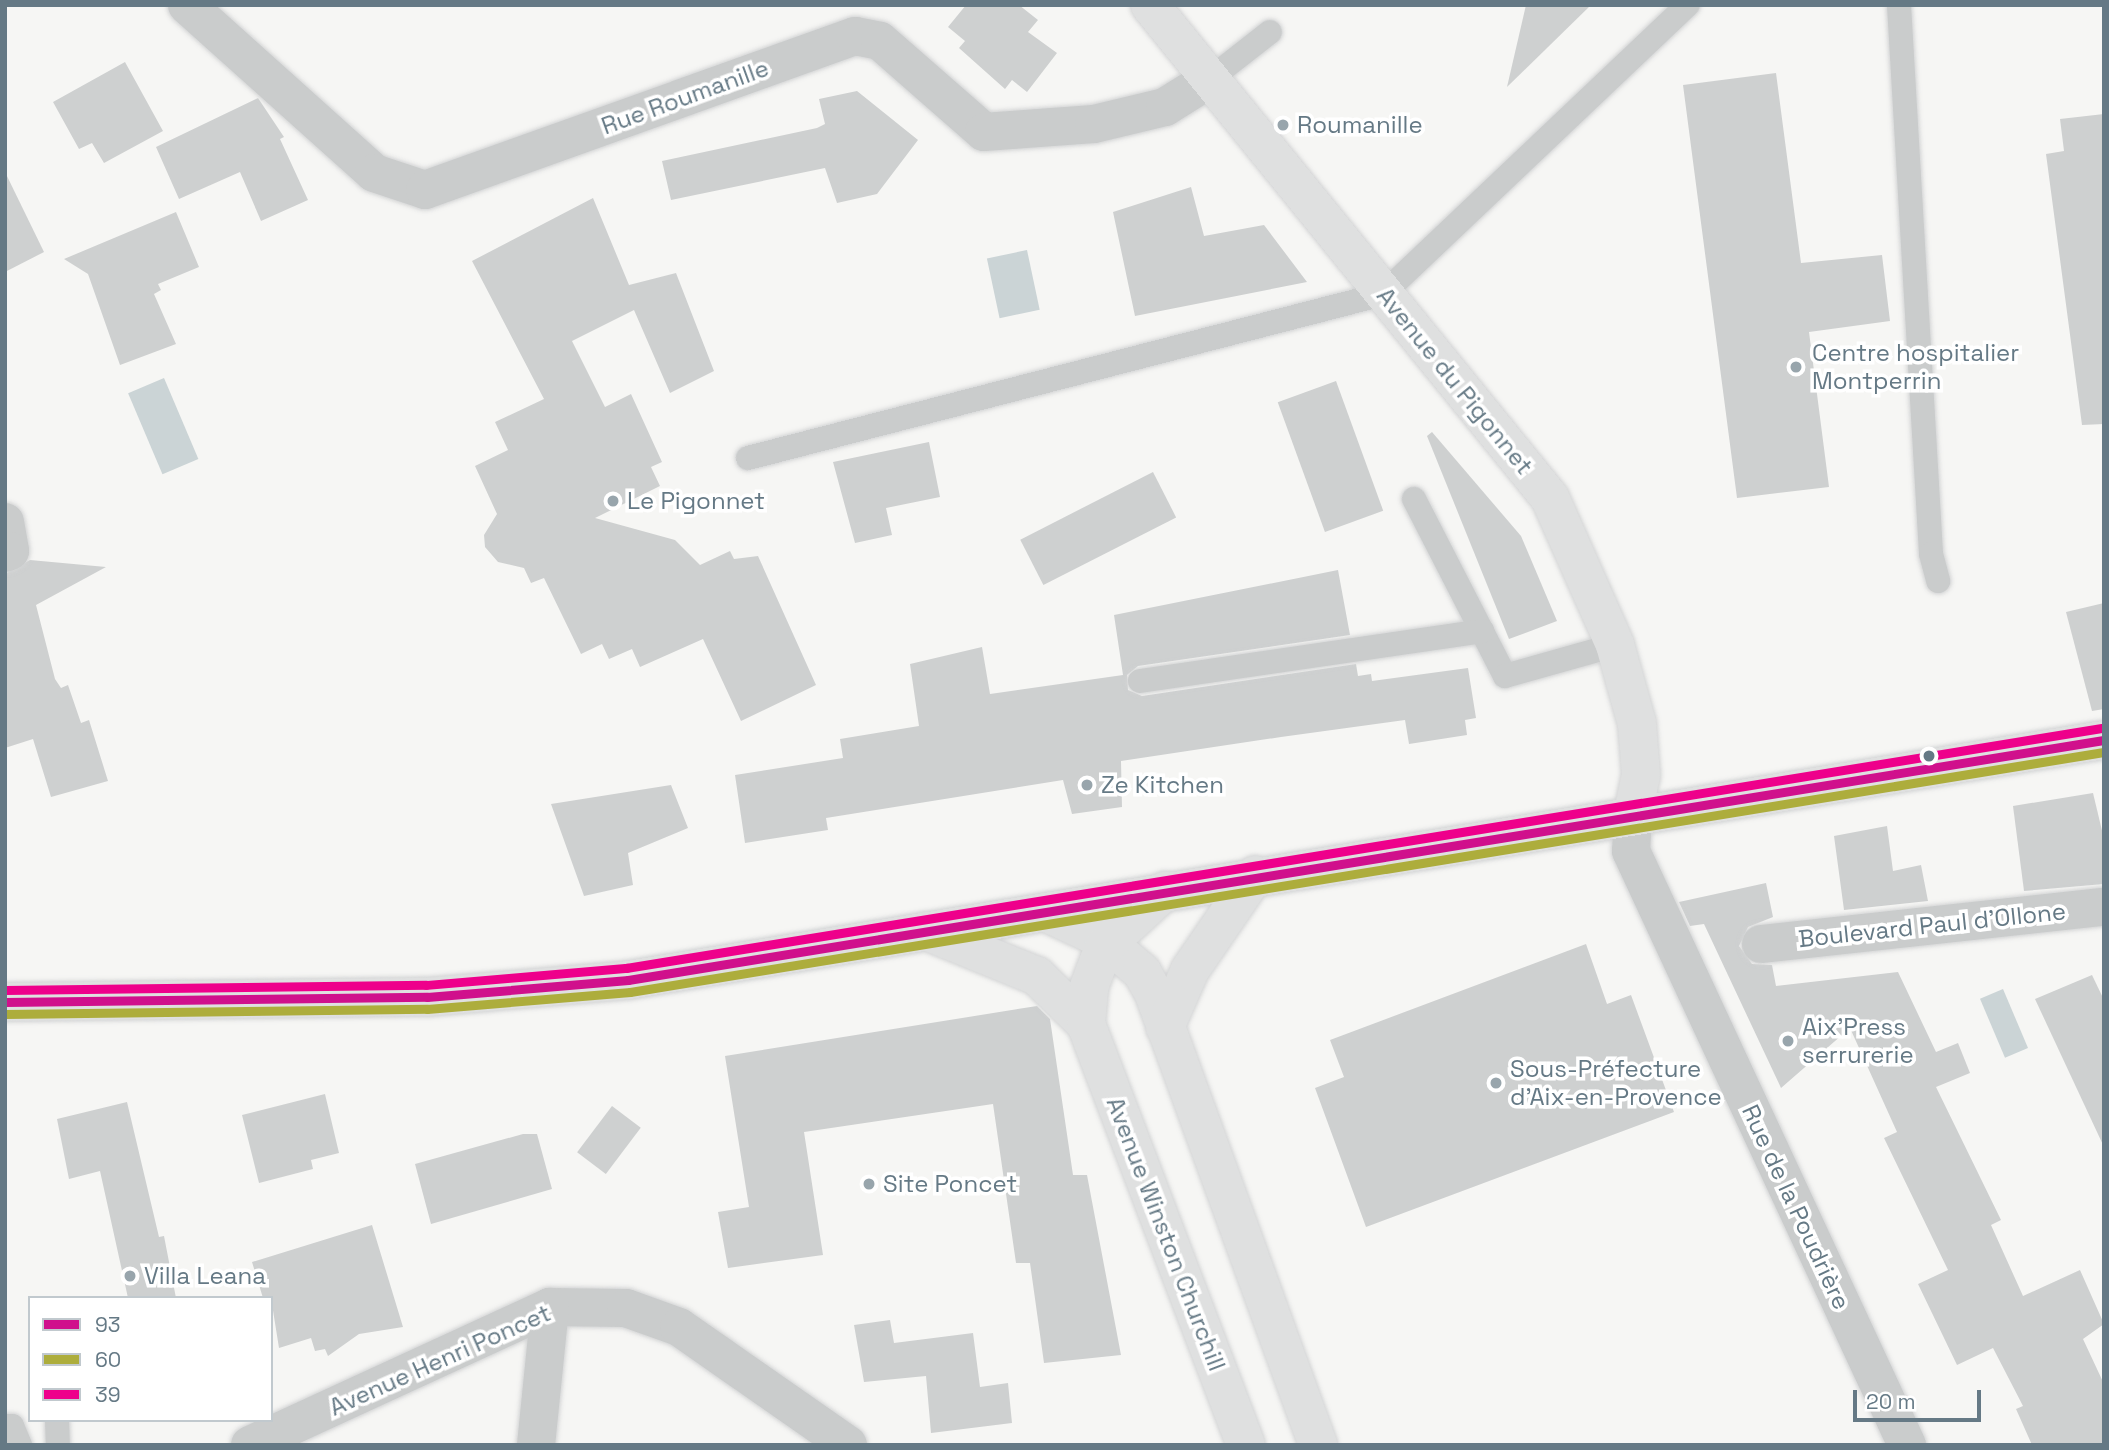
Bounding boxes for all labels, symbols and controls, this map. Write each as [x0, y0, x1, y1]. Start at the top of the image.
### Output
street label: Rue Roumanille [597, 53, 773, 141]
place label: Roumanille [1297, 111, 1423, 139]
marker: Roumanille [1275, 117, 1291, 133]
street label: Avenue du Pigonnet [1371, 282, 1539, 480]
place label: Centre hospitalier Montperrin [1812, 339, 2019, 395]
marker: Centre hospitalier Montperrin [1786, 357, 1806, 377]
place label: Le Pigonnet [627, 487, 765, 515]
marker: Le Pigonnet [605, 493, 621, 509]
unlabelled marker [1922, 749, 1936, 763]
place label: Ze Kitchen [1101, 771, 1224, 799]
marker: Ze Kitchen [1079, 777, 1095, 793]
street label: Boulevard Paul d'Ollone [1797, 897, 2067, 953]
place label: Aix'Press serrurerie [1802, 1013, 1914, 1069]
marker: Aix'Press serrurerie [1780, 1033, 1796, 1049]
place label: Sous-Préfecture d'Aix-en-Provence [1510, 1055, 1722, 1111]
marker: Sous-Préfecture d'Aix-en-Provence [1488, 1075, 1504, 1091]
street label: Avenue Winston Churchill [1100, 1093, 1232, 1375]
street label: Rue de la Poudrière [1736, 1100, 1856, 1314]
place label: Site Poncet [883, 1170, 1017, 1198]
marker: Site Poncet [861, 1176, 877, 1192]
place label: Villa Leana [144, 1262, 266, 1290]
marker: Villa Leana [122, 1268, 138, 1284]
legend [28, 1296, 273, 1422]
street label: Avenue Henri Poncet [325, 1298, 555, 1422]
text: 93 [95, 1311, 121, 1338]
text: 60 [95, 1346, 121, 1373]
scale bar [1857, 1376, 1985, 1420]
text: 39 [95, 1381, 121, 1408]
text: 20 m [1866, 1388, 1916, 1415]

